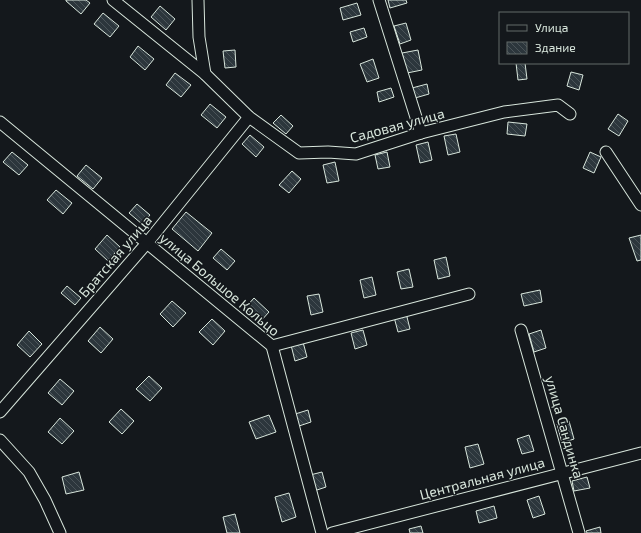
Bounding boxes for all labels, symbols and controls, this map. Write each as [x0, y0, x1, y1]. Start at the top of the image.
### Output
legend [499, 12, 629, 64]
text: Улица [535, 20, 568, 34]
text: Здание [535, 40, 576, 54]
street label: Садовая улица [348, 104, 446, 146]
street label: Братская улица [75, 212, 155, 300]
street label: улица Большое Кольцо [157, 229, 283, 339]
street label: улица Сандинка [542, 374, 588, 480]
street label: Центральная улица [418, 453, 546, 503]

